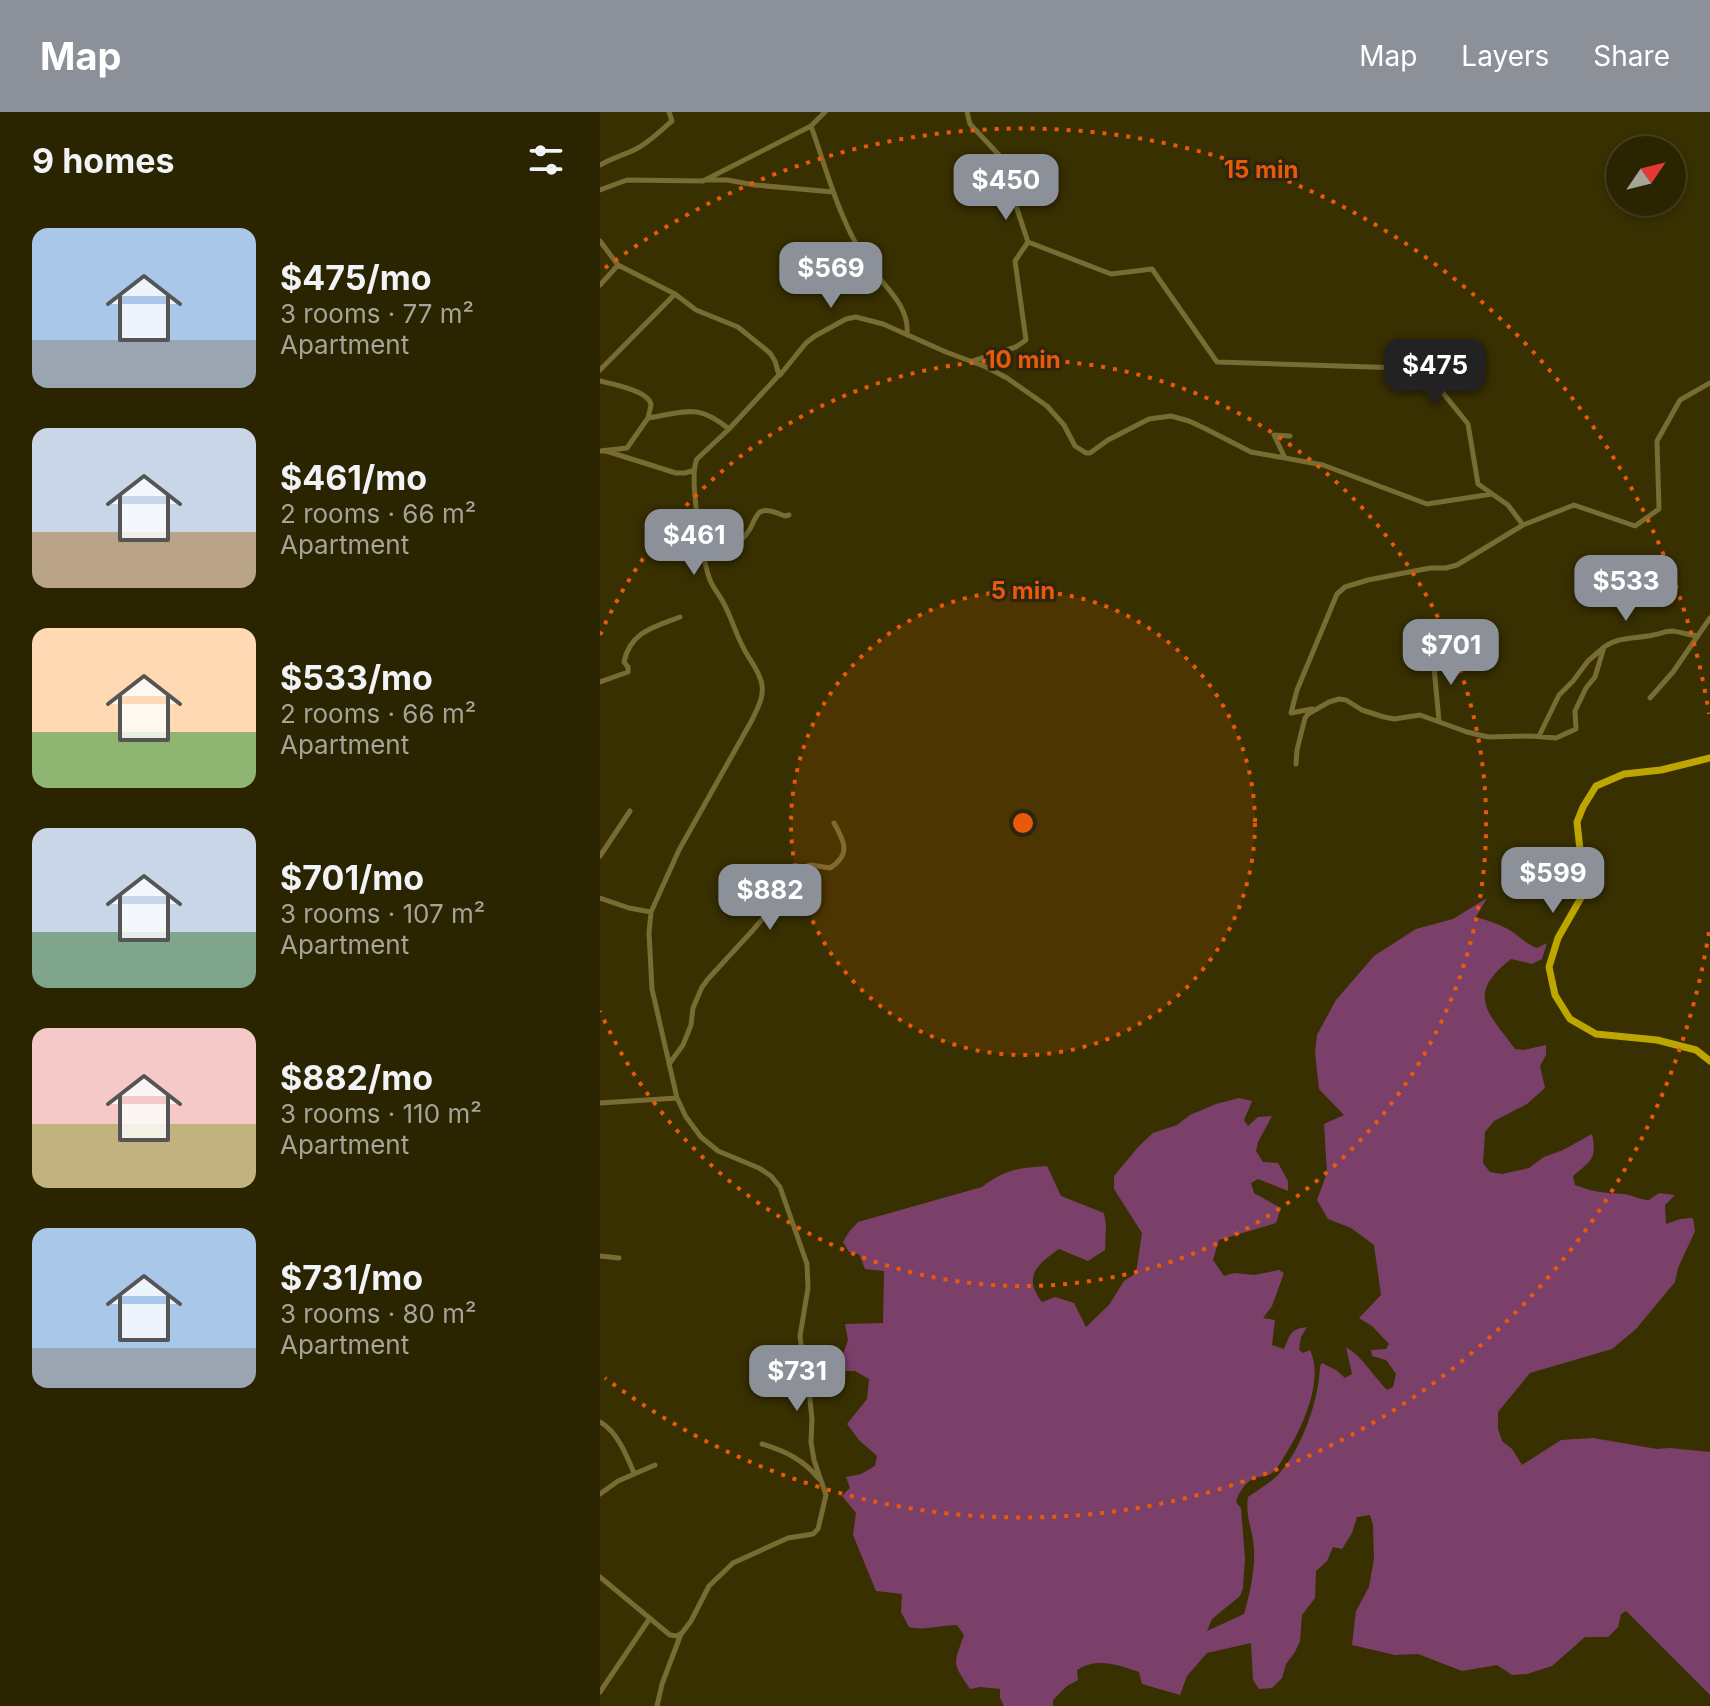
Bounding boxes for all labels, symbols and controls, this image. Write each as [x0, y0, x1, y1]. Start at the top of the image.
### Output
text: Map [40, 33, 121, 79]
text: Map [1359, 39, 1417, 73]
text: Layers [1461, 39, 1549, 73]
text: Share [1593, 39, 1670, 73]
north arrow [1606, 136, 1686, 216]
map controls [1606, 136, 1686, 216]
icon: filters [524, 138, 568, 182]
text: 9 homes [32, 140, 174, 181]
pin: $450 [959, 154, 1053, 222]
text: 15 min [1224, 155, 1298, 184]
text: $450 [972, 164, 1040, 195]
pin: $569 [784, 242, 878, 310]
text: $569 [797, 252, 865, 283]
text: $475/mo [280, 257, 432, 298]
icon: home [96, 260, 192, 356]
text: 3 rooms · 77 m² [280, 298, 474, 329]
text: Apartment [280, 329, 409, 360]
pin: $475 [1388, 339, 1482, 407]
text: 10 min [985, 345, 1061, 374]
text: $475 [1402, 349, 1468, 380]
text: $461/mo [280, 457, 427, 498]
icon: home [96, 460, 192, 556]
text: 2 rooms · 66 m² [280, 498, 476, 529]
pin: $461 [647, 509, 741, 577]
text: $461 [663, 519, 725, 550]
text: Apartment [280, 529, 409, 560]
pin: $533 [1579, 555, 1673, 623]
text: $533 [1592, 565, 1660, 596]
text: 5 min [991, 576, 1055, 605]
pin: $701 [1404, 619, 1498, 687]
text: $701 [1421, 629, 1481, 660]
text: $533/mo [280, 657, 433, 698]
icon: home [96, 660, 192, 756]
text: 2 rooms · 66 m² [280, 698, 476, 729]
text: Apartment [280, 729, 409, 760]
centre of rings [1009, 809, 1037, 837]
pin: $599 [1506, 847, 1600, 915]
text: $701/mo [280, 857, 424, 898]
text: $599 [1519, 857, 1587, 888]
icon: home [96, 860, 192, 956]
pin: $882 [723, 864, 817, 932]
text: $882 [736, 874, 804, 905]
text: 3 rooms · 107 m² [280, 898, 485, 929]
text: Apartment [280, 929, 409, 960]
text: $882/mo [280, 1057, 433, 1098]
icon: home [96, 1060, 192, 1156]
text: 3 rooms · 110 m² [280, 1098, 482, 1129]
text: Apartment [280, 1129, 409, 1160]
text: $731/mo [280, 1257, 423, 1298]
icon: home [96, 1260, 192, 1356]
text: 3 rooms · 80 m² [280, 1298, 477, 1329]
text: Apartment [280, 1329, 409, 1360]
pin: $731 [750, 1345, 844, 1413]
text: $731 [767, 1355, 827, 1386]

